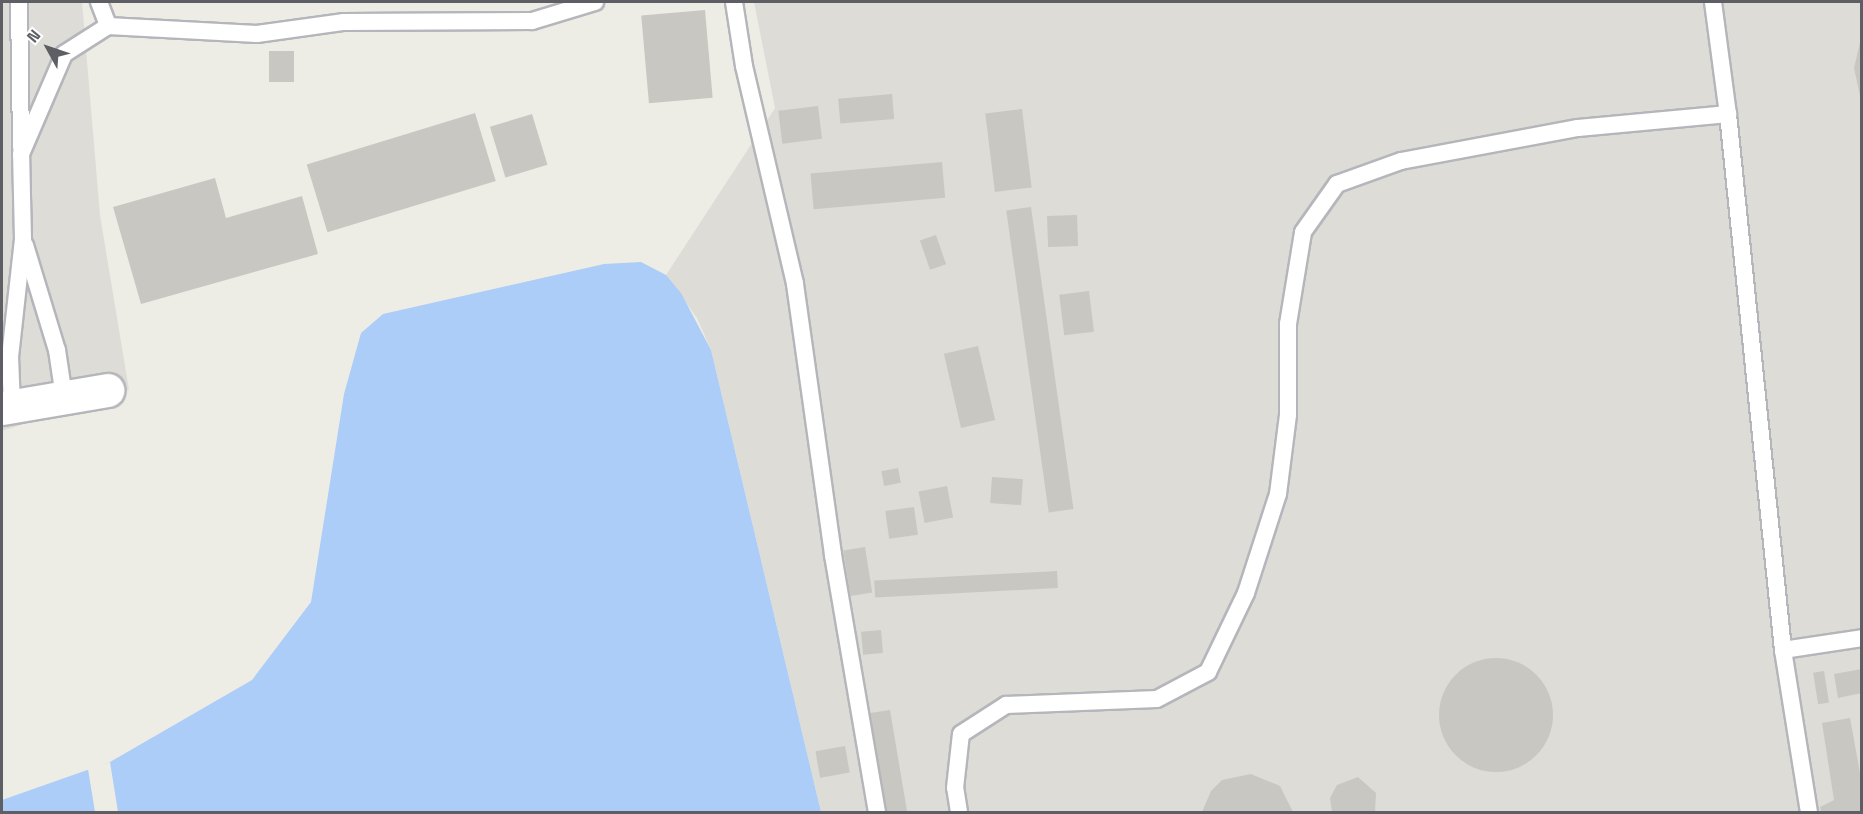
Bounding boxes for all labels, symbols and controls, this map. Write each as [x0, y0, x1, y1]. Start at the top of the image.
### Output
north arrow [18, 18, 78, 78]
text: N [22, 25, 45, 47]

